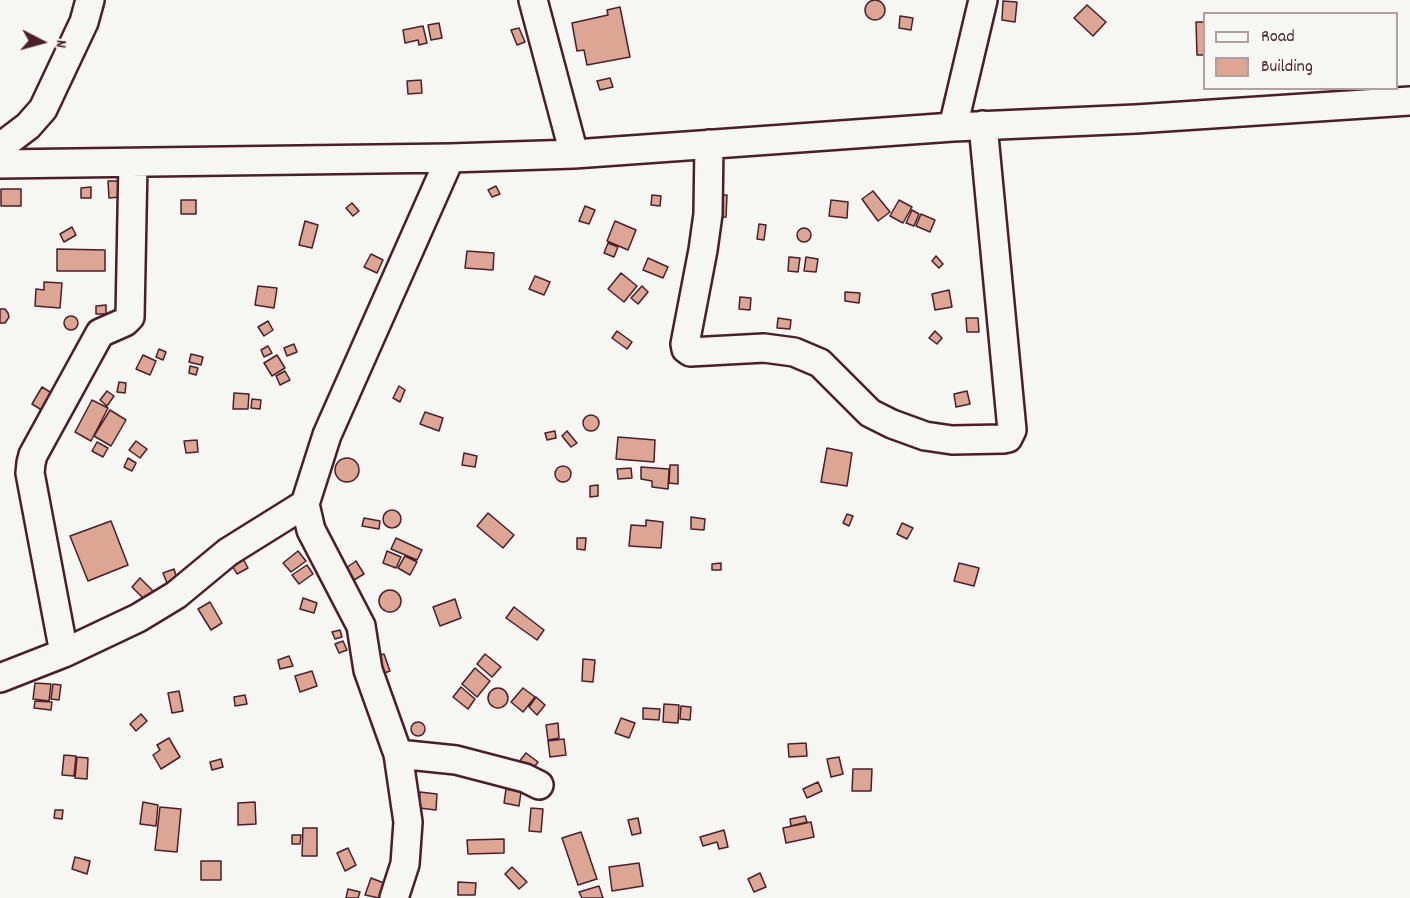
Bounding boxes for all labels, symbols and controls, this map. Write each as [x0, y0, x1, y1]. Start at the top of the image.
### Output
north arrow [12, 12, 72, 72]
legend [1203, 12, 1398, 90]
text: Road [1261, 25, 1295, 50]
text: N [49, 39, 72, 49]
text: Building [1261, 55, 1313, 80]

